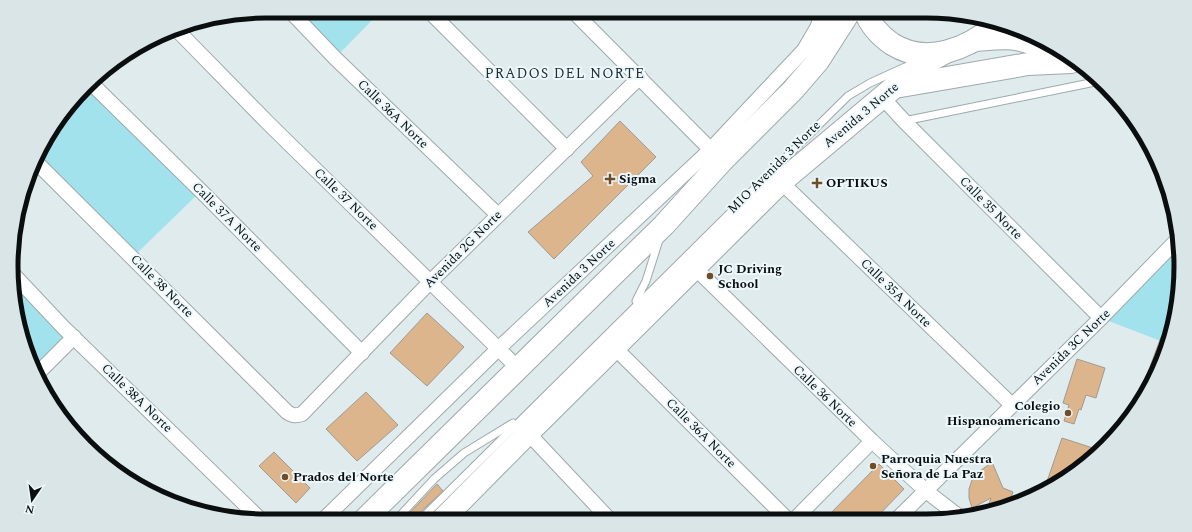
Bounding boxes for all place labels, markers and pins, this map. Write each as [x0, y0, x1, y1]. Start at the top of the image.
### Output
place label: Sigma [619, 169, 656, 189]
marker: Sigma [604, 173, 616, 185]
place label: OPTIKUS [826, 173, 888, 193]
marker: OPTIKUS [811, 177, 823, 189]
place label: JC Driving School [718, 259, 782, 294]
marker: JC Driving School [705, 271, 715, 281]
place label: Colegio Hispanoamericano [947, 396, 1060, 431]
marker: Colegio Hispanoamericano [1063, 408, 1073, 418]
place label: Parroquia Nuestra Señora de La Paz [881, 449, 992, 484]
marker: Parroquia Nuestra Señora de La Paz [868, 461, 878, 471]
place label: Prados del Norte [293, 467, 394, 487]
marker: Prados del Norte [280, 472, 290, 482]

